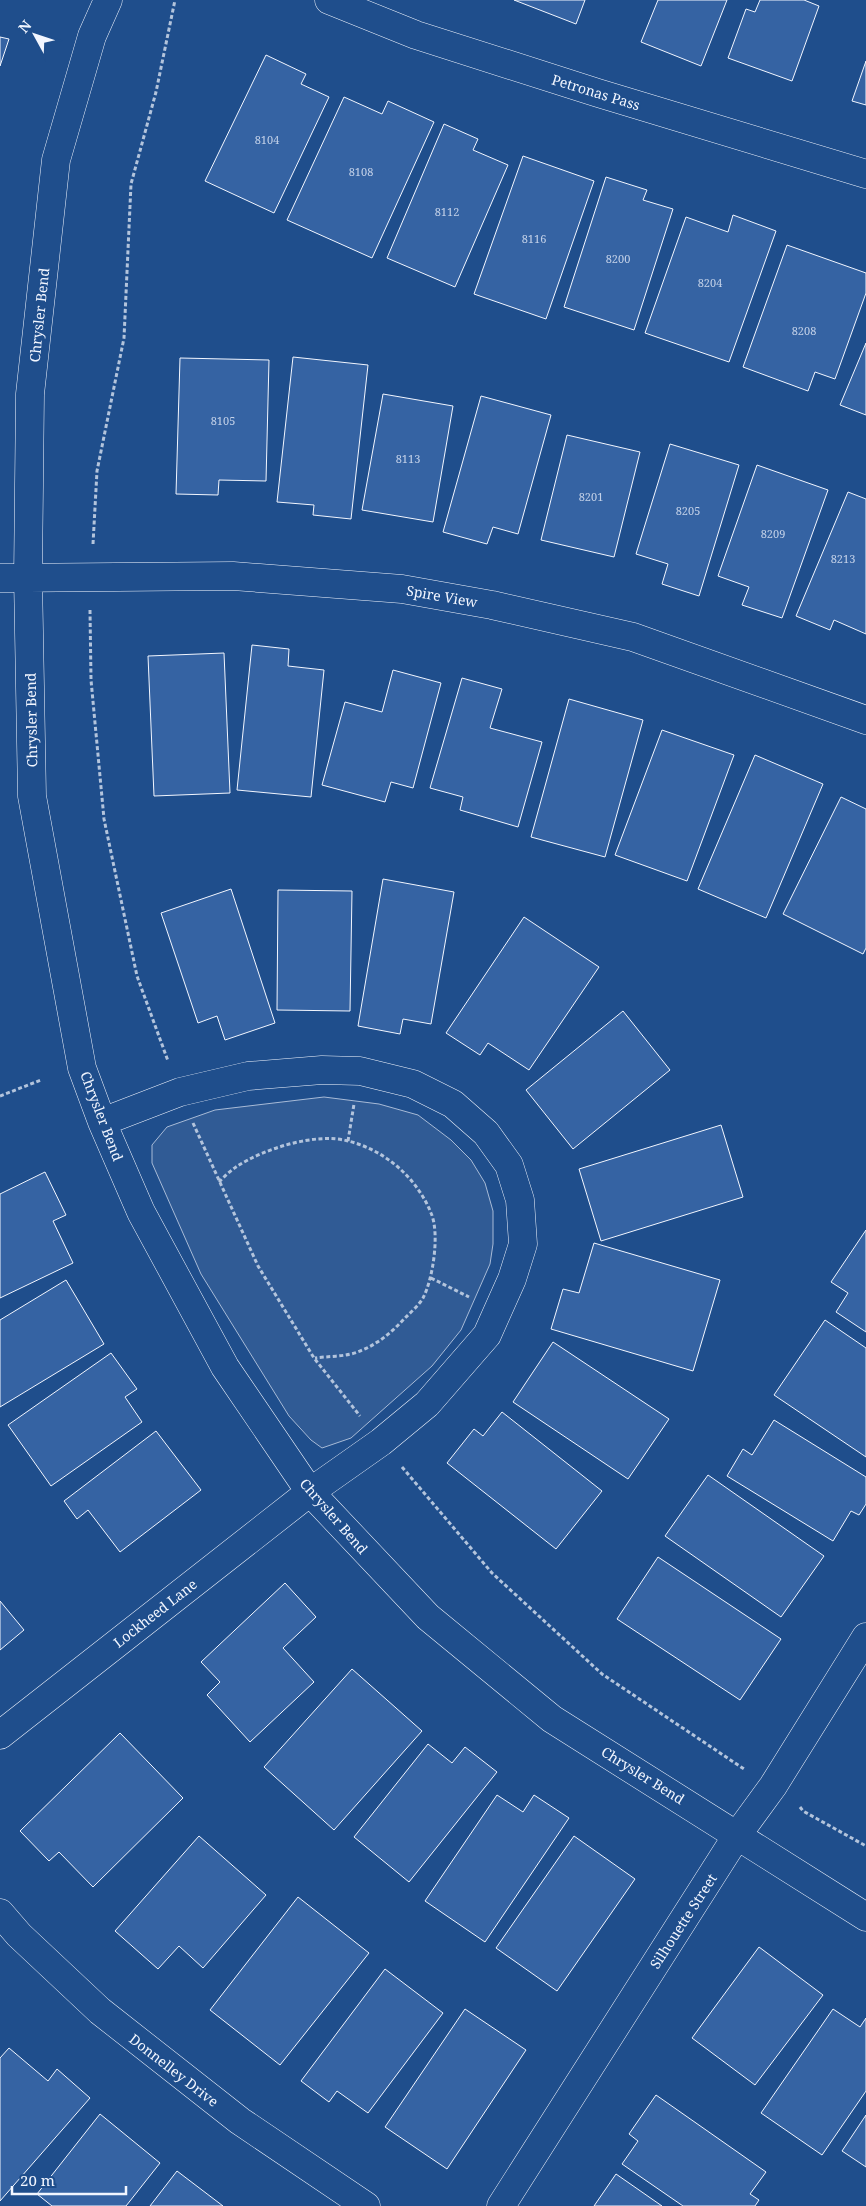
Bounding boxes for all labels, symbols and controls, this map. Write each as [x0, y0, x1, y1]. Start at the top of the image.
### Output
north arrow [10, 10, 60, 60]
text: N [14, 16, 35, 37]
street label: Petronas Pass [550, 70, 642, 114]
house number: 8104 [255, 132, 279, 147]
house number: 8108 [349, 164, 373, 179]
house number: 8112 [435, 204, 459, 219]
house number: 8116 [522, 231, 546, 246]
house number: 8200 [606, 251, 630, 266]
street label: Chrysler Bend [25, 267, 53, 363]
house number: 8204 [698, 275, 722, 290]
house number: 8208 [792, 323, 816, 338]
house number: 8105 [211, 413, 235, 428]
house number: 8113 [396, 451, 420, 466]
house number: 8201 [579, 489, 603, 504]
house number: 8205 [676, 503, 700, 518]
house number: 8209 [761, 526, 785, 541]
house number: 8213 [831, 551, 855, 566]
street label: Spire View [405, 580, 480, 612]
street label: Chrysler Bend [21, 672, 41, 767]
street label: Chrysler Bend [76, 1068, 128, 1164]
street label: Chrysler Bend [296, 1474, 372, 1558]
street label: Lockheed Lane [109, 1574, 201, 1652]
street label: Chrysler Bend [598, 1742, 689, 1808]
street label: Silhouette Street [645, 1870, 721, 1972]
street label: Donnelley Drive [125, 2029, 223, 2111]
scale bar [12, 2164, 126, 2196]
text: 20 m [20, 2170, 55, 2190]

